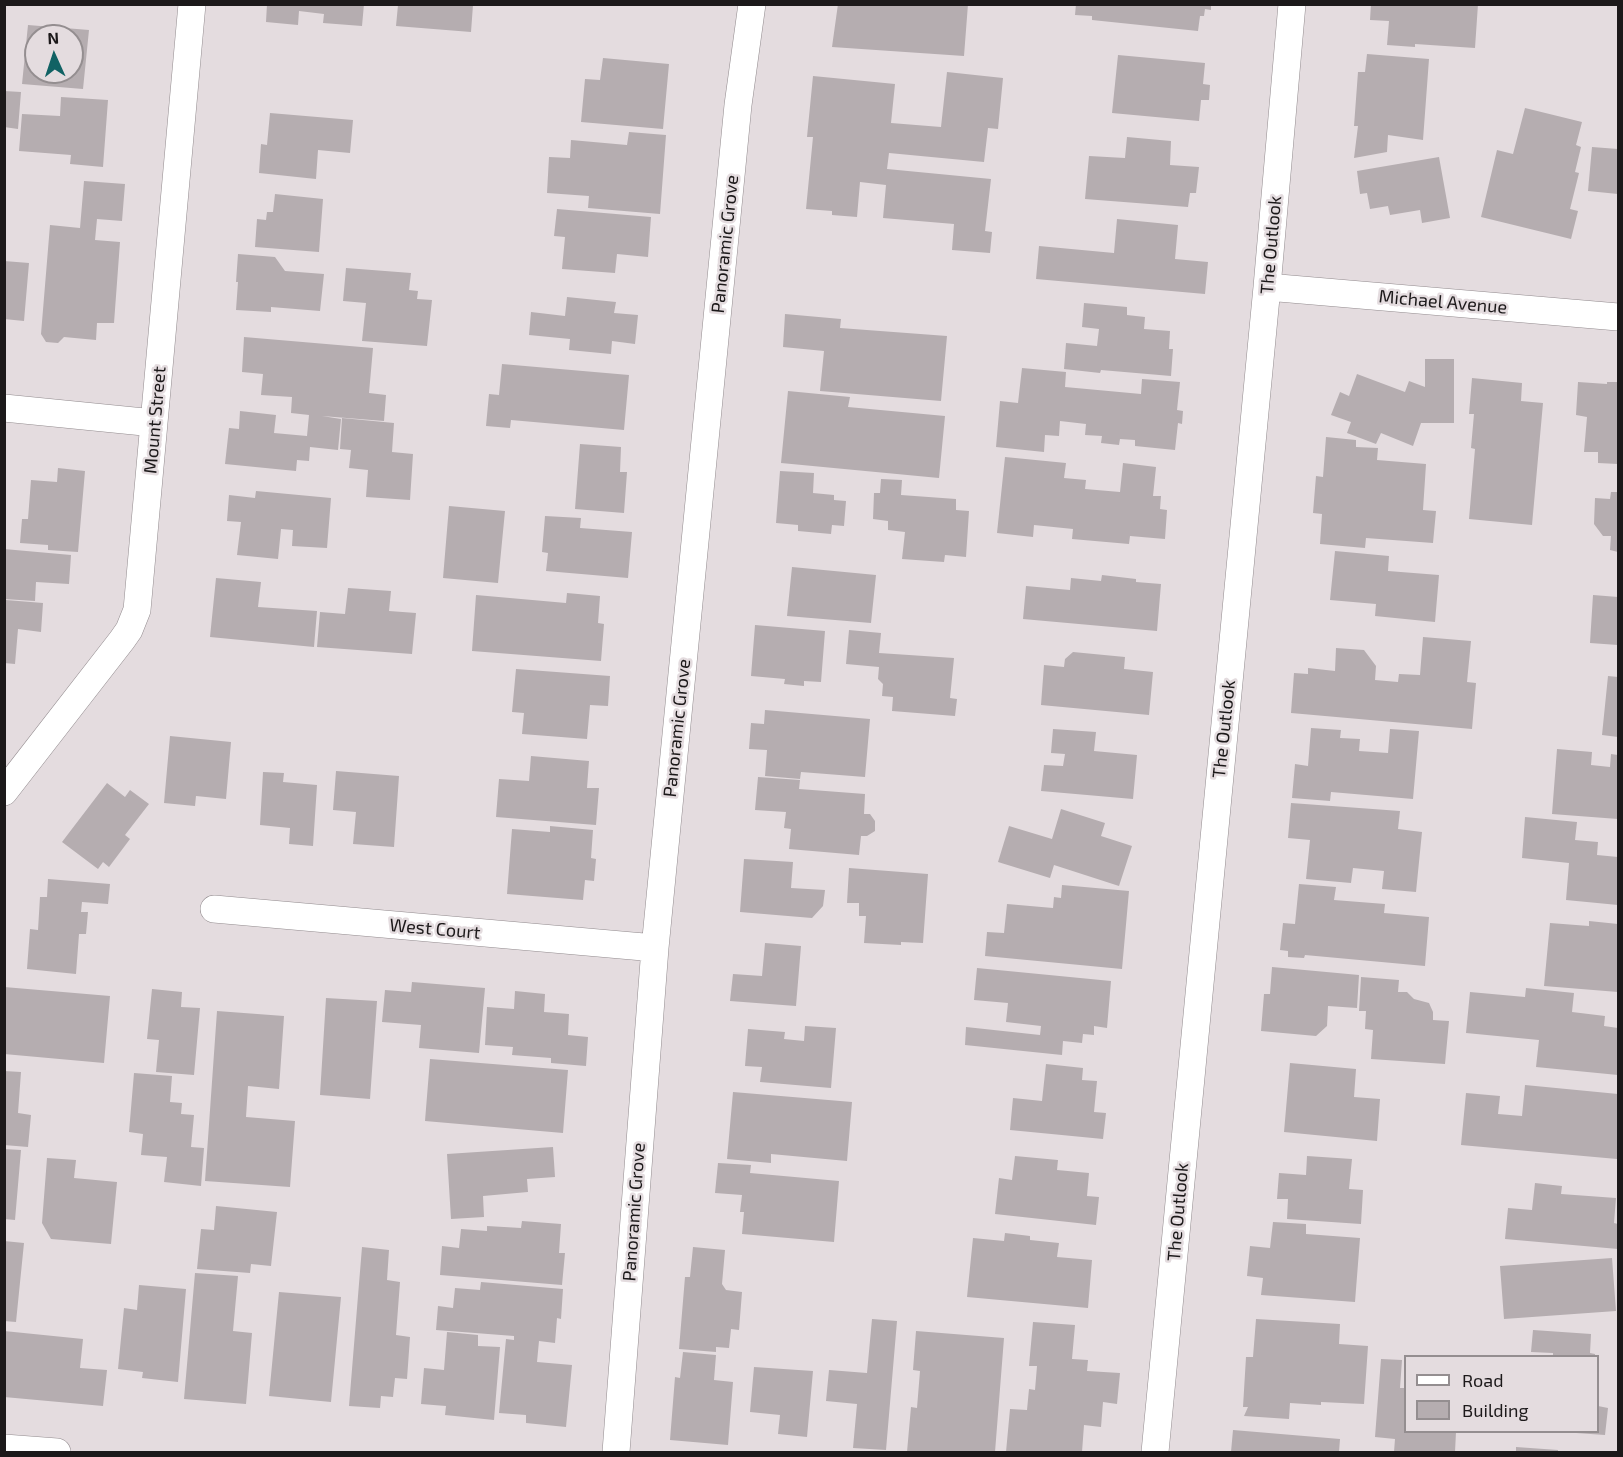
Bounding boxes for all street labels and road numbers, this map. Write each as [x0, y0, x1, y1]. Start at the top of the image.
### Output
street label: Panoramic Grove [707, 174, 743, 314]
street label: The Outlook [1256, 195, 1286, 295]
street label: Michael Avenue [1378, 286, 1508, 318]
street label: Mount Street [140, 365, 170, 475]
street label: Panoramic Grove [659, 658, 695, 798]
street label: The Outlook [1208, 679, 1240, 779]
street label: West Court [389, 914, 481, 944]
street label: Panoramic Grove [618, 1142, 650, 1282]
street label: The Outlook [1163, 1162, 1193, 1262]

